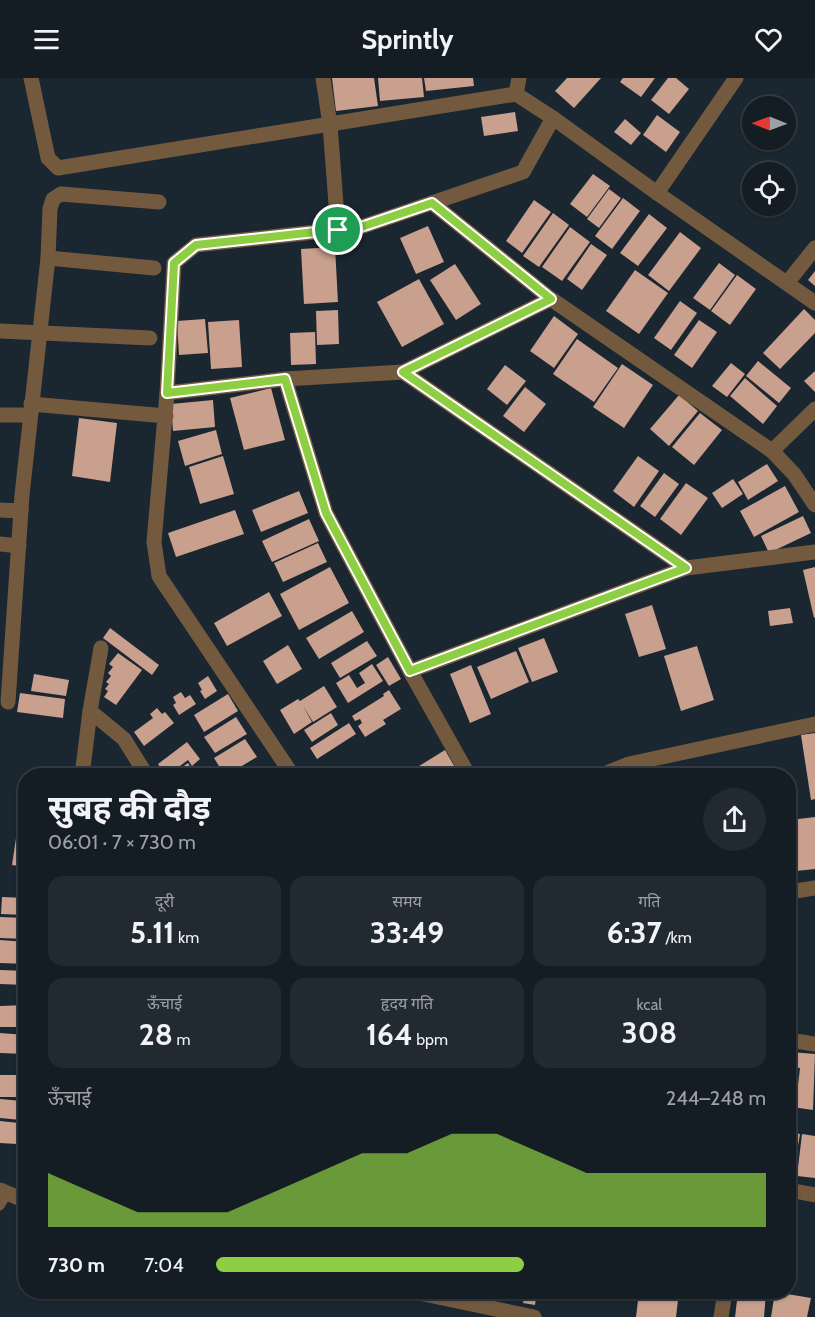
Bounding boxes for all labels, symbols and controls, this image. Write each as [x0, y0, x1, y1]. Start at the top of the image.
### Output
icon: menu [30, 23, 63, 56]
text: Sprintly [362, 23, 453, 56]
icon: heart [752, 23, 785, 56]
north arrow [742, 96, 796, 150]
map controls [742, 96, 796, 216]
button: locate [742, 162, 796, 216]
pin [312, 204, 363, 255]
icon: arrive [321, 213, 354, 246]
text: सुबह की दौड़ [48, 787, 210, 827]
button: share [703, 788, 766, 851]
text: 06:01 · 7 × 730 m [48, 830, 196, 854]
text: दूरी [155, 892, 174, 911]
text: समय [392, 892, 422, 911]
text: गति [638, 892, 660, 911]
text: 5.11 [130, 914, 174, 951]
text: 33:49 [370, 914, 444, 951]
text: 6:37 [607, 914, 662, 951]
text: km [174, 928, 199, 947]
text: /km [662, 928, 692, 947]
text: ऊँचाई [147, 994, 182, 1013]
text: हृदय गति [381, 994, 433, 1013]
text: kcal [637, 995, 662, 1014]
text: 308 [622, 1014, 677, 1051]
text: 28 [139, 1016, 173, 1053]
text: 164 [366, 1016, 413, 1053]
text: m [173, 1030, 190, 1049]
text: bpm [413, 1030, 448, 1049]
text: ऊँचाई [48, 1086, 91, 1110]
text: 244–248 m [666, 1086, 766, 1110]
text: 730 m [48, 1253, 105, 1277]
text: 7:04 [144, 1253, 184, 1277]

